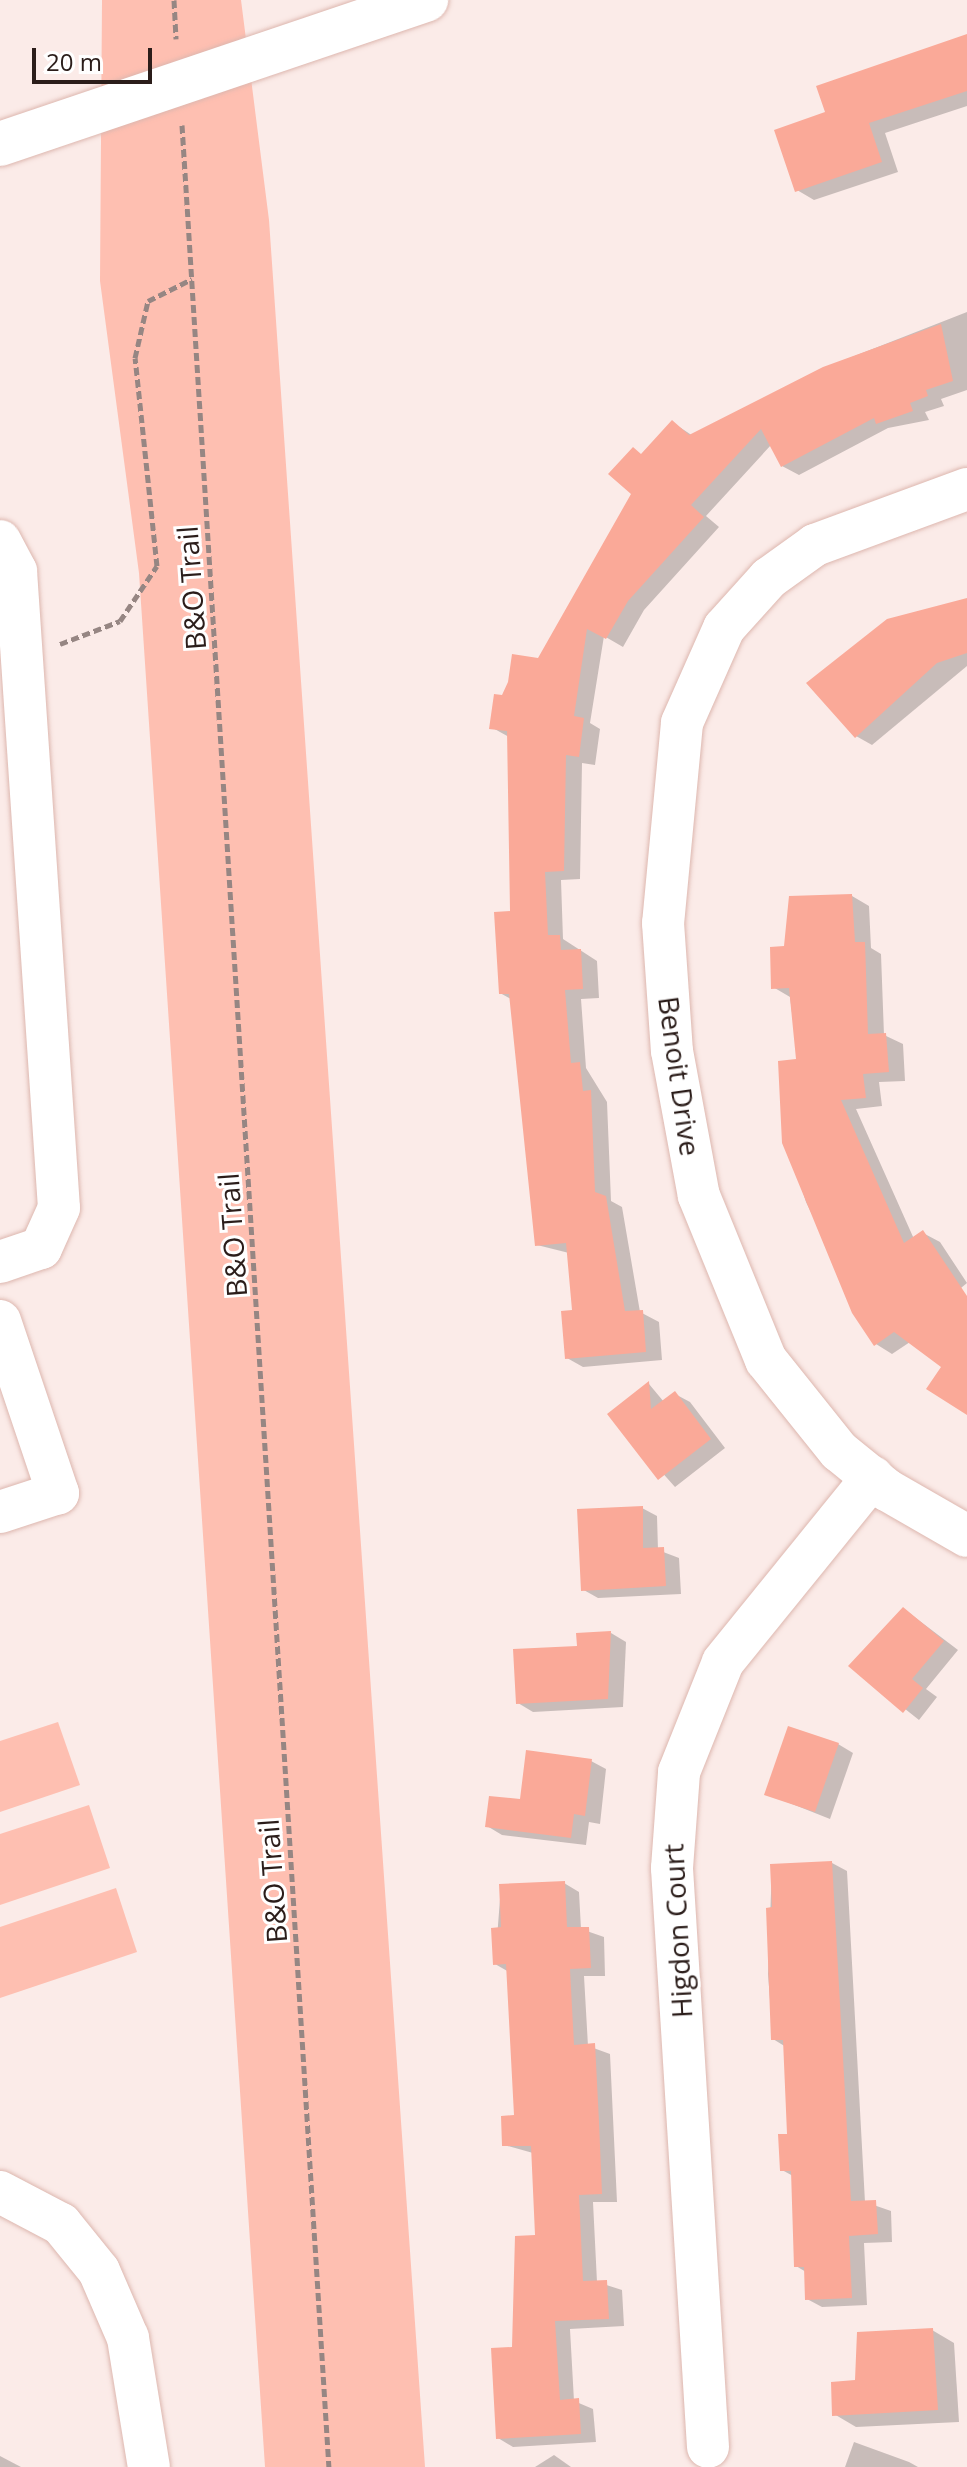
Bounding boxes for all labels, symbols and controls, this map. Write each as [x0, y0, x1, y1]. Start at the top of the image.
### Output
scale bar [36, 32, 156, 82]
text: 20 m [46, 45, 102, 78]
street label: B&O Trail [170, 525, 212, 651]
street label: Benoit Drive [652, 994, 708, 1158]
street label: B&O Trail [211, 1172, 253, 1298]
street label: B&O Trail [251, 1818, 293, 1944]
street label: Higdon Court [656, 1843, 698, 2019]

